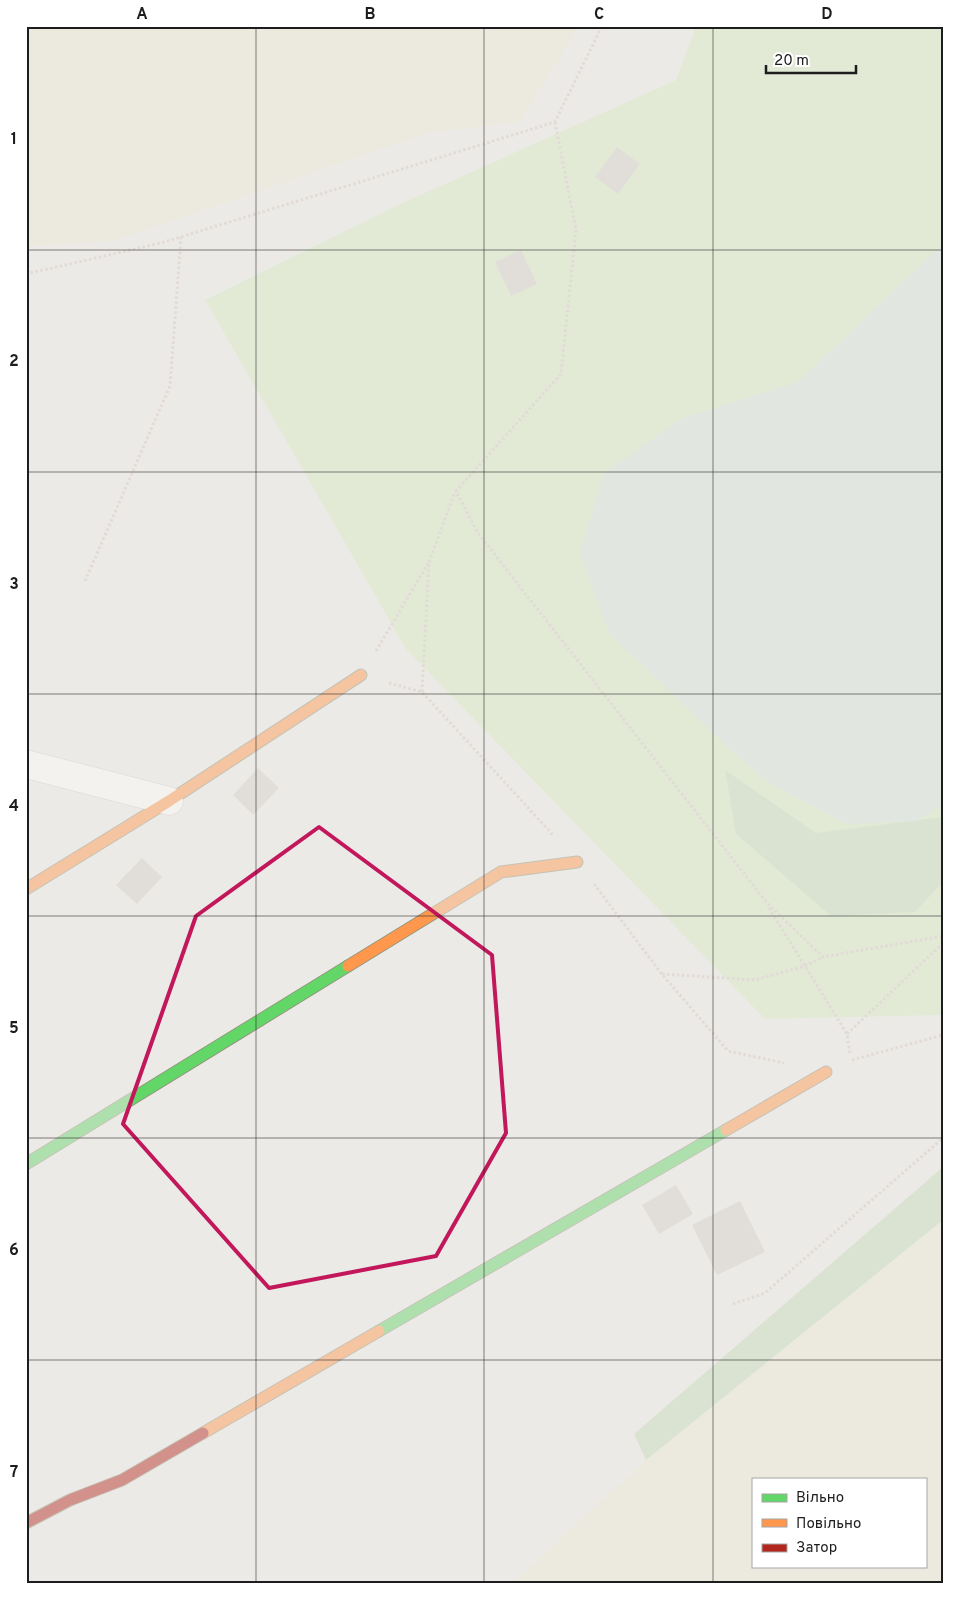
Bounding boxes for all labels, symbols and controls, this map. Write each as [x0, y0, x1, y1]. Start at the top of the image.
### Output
text: A [136, 5, 148, 25]
text: B [364, 5, 376, 25]
text: C [594, 5, 604, 25]
text: D [821, 5, 833, 25]
scale bar [766, 42, 856, 74]
text: 20 m [774, 52, 809, 71]
text: 1 [11, 130, 17, 150]
text: 2 [9, 352, 19, 372]
text: 3 [9, 575, 19, 595]
text: 4 [9, 797, 19, 817]
text: 5 [9, 1019, 19, 1039]
text: 6 [9, 1241, 19, 1261]
text: 7 [10, 1463, 18, 1483]
legend [752, 1478, 926, 1568]
text: Вільно [796, 1489, 844, 1508]
text: Повільно [796, 1515, 861, 1534]
text: Затор [796, 1539, 837, 1558]

